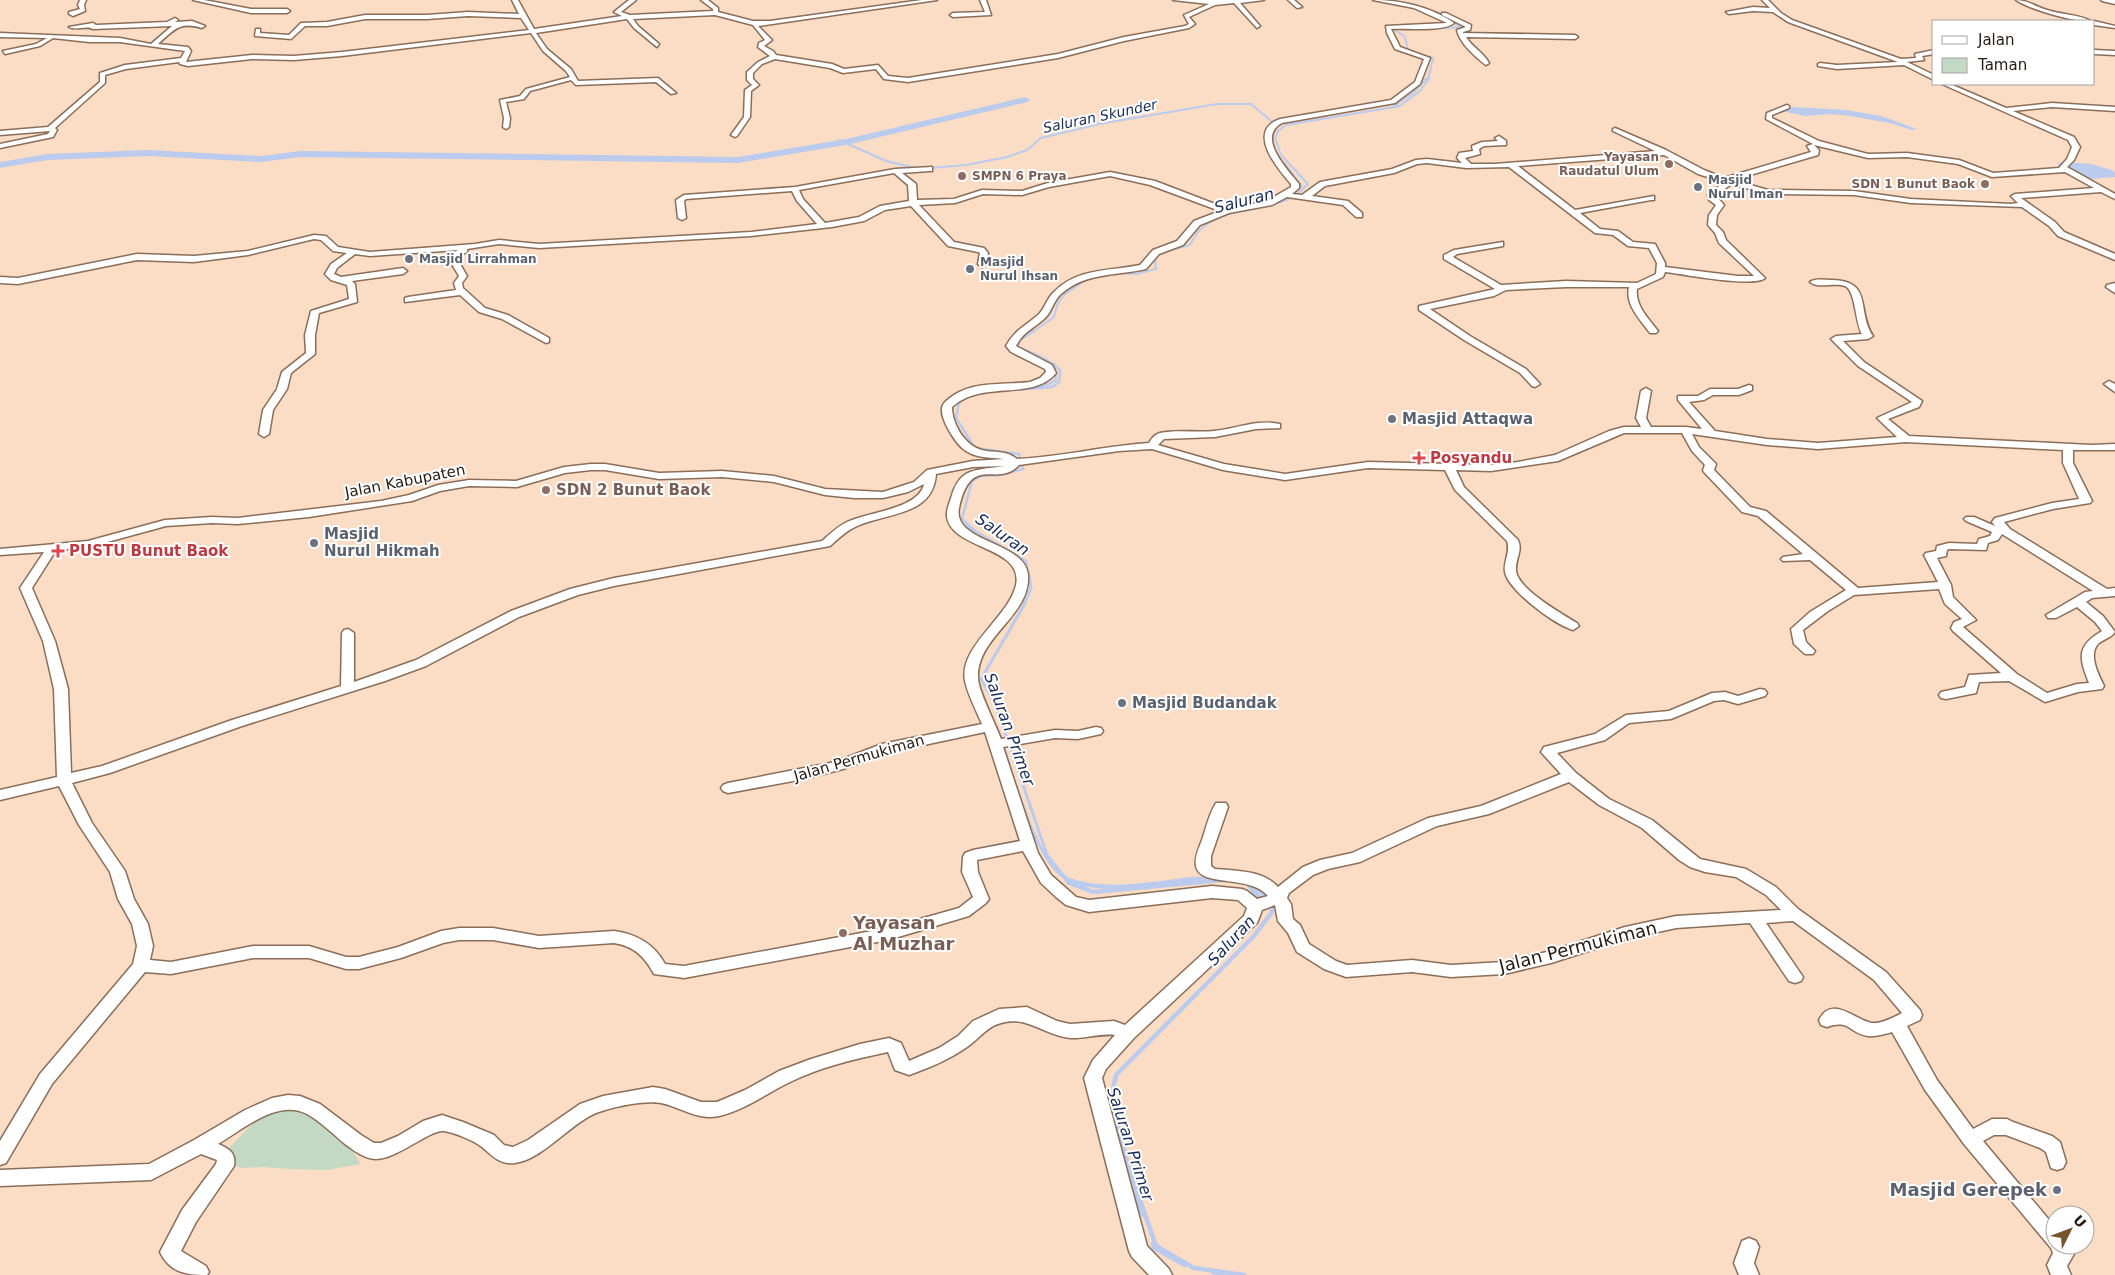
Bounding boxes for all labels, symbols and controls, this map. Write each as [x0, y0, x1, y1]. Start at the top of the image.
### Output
legend [1932, 20, 2095, 85]
text: Jalan [1977, 31, 2014, 49]
text: Taman [1977, 56, 2027, 74]
water label: Saluran Skunder [1042, 96, 1160, 136]
place label: Yayasan Raudatul Ulum [1559, 150, 1659, 178]
marker: Yayasan Raudatul Ulum [1663, 158, 1675, 170]
place label: SMPN 6 Praya [972, 169, 1067, 183]
marker: SMPN 6 Praya [956, 170, 968, 182]
place label: Masjid Nurul Iman [1708, 173, 1783, 201]
place label: SDN 1 Bunut Baok [1851, 177, 1976, 191]
marker: SDN 1 Bunut Baok [1979, 178, 1991, 190]
marker: Masjid Nurul Iman [1692, 181, 1704, 193]
water label: Saluran [1212, 184, 1276, 217]
place label: Masjid Lirrahman [419, 252, 537, 266]
marker: Masjid Lirrahman [403, 253, 415, 265]
place label: Masjid Nurul Ihsan [980, 255, 1058, 283]
marker: Masjid Nurul Ihsan [964, 263, 976, 275]
place label: Masjid Attaqwa [1402, 410, 1533, 428]
marker: Masjid Attaqwa [1386, 413, 1398, 425]
place label: Posyandu [1430, 449, 1512, 467]
marker: Posyandu [1412, 451, 1426, 465]
street label: Jalan Kabupaten [342, 460, 467, 502]
place label: SDN 2 Bunut Baok [556, 481, 711, 499]
marker: SDN 2 Bunut Baok [540, 484, 552, 496]
water label: Saluran [972, 509, 1033, 560]
place label: Masjid Nurul Hikmah [324, 525, 440, 560]
marker: Masjid Nurul Hikmah [308, 537, 320, 549]
place label: PUSTU Bunut Baok [69, 542, 229, 560]
marker: PUSTU Bunut Baok [51, 544, 65, 558]
water label: Saluran Primer [980, 670, 1039, 790]
place label: Masjid Budandak [1132, 694, 1278, 712]
marker: Masjid Budandak [1116, 697, 1128, 709]
street label: Jalan Permukiman [791, 731, 926, 786]
place label: Yayasan Al Muzhar [852, 912, 955, 954]
water label: Saluran [1204, 912, 1259, 969]
street label: Jalan Permukiman [1496, 917, 1659, 977]
marker: Yayasan Al Muzhar [837, 927, 849, 939]
water label: Saluran Primer [1103, 1085, 1158, 1205]
place label: Masjid Gerepek [1890, 1179, 2048, 1200]
marker: Masjid Gerepek [2051, 1184, 2063, 1196]
north arrow [2045, 1205, 2095, 1255]
text: U [2070, 1212, 2089, 1231]

